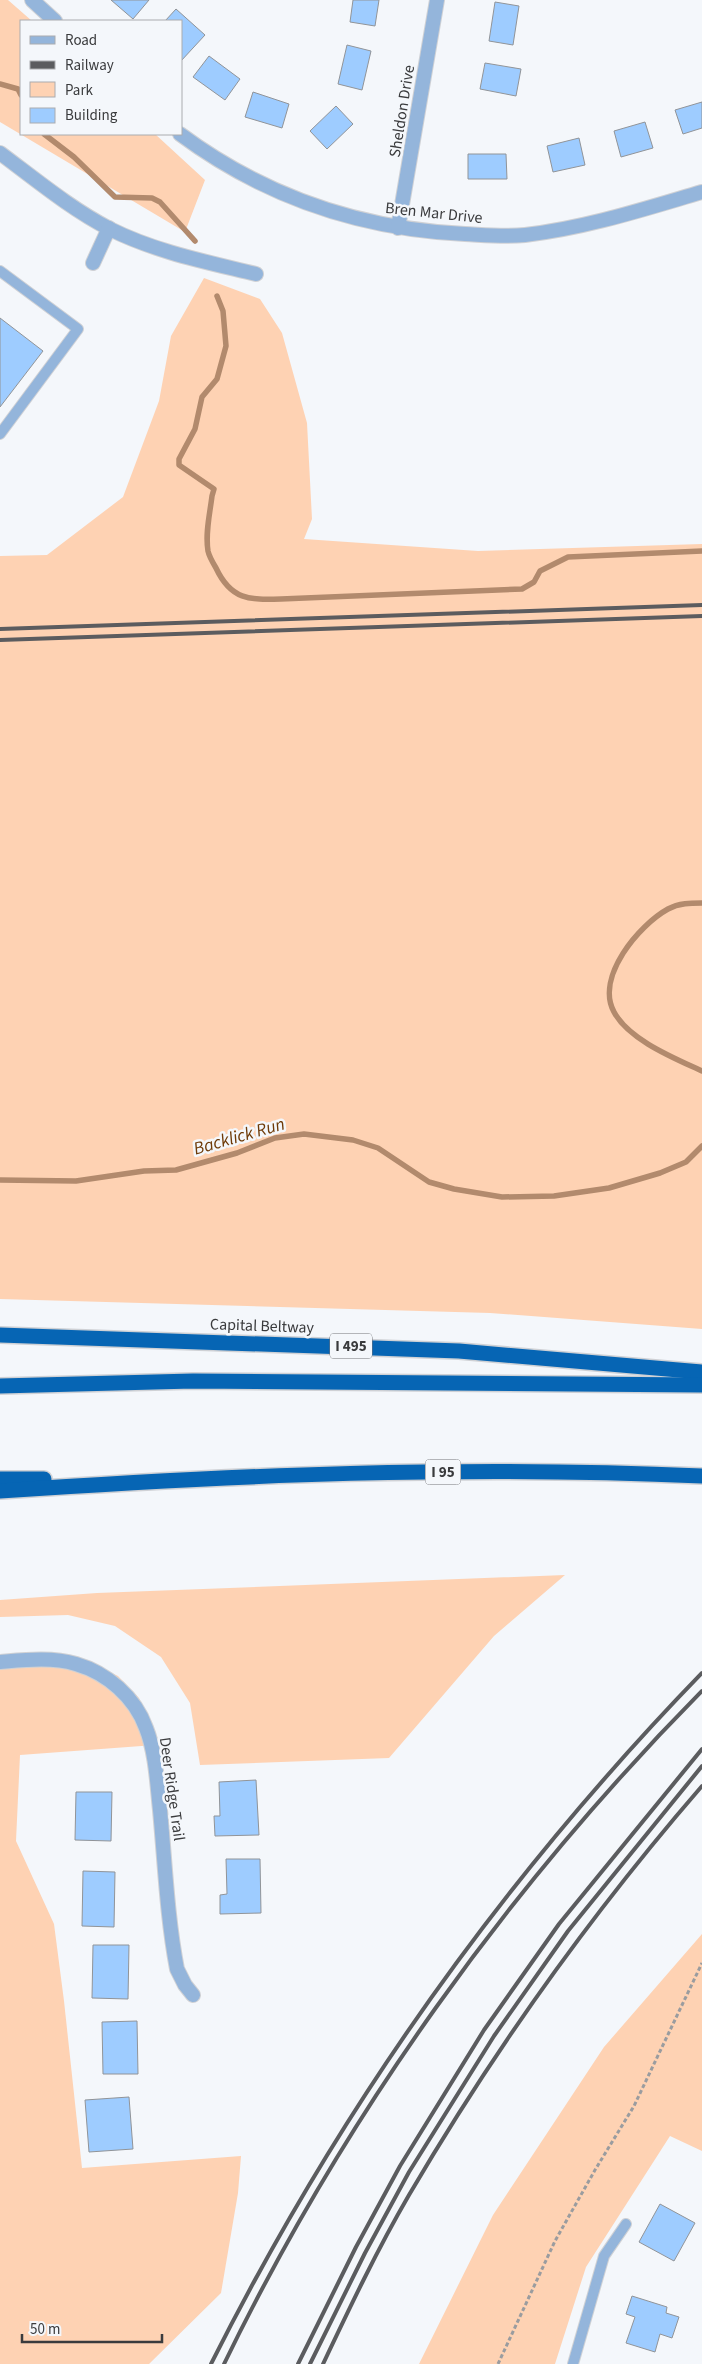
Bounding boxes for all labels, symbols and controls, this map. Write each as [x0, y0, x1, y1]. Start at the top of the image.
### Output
legend [20, 20, 182, 135]
text: Road [65, 30, 97, 51]
text: Railway [65, 55, 114, 76]
street label: Sheldon Drive [384, 63, 420, 159]
text: Park [65, 80, 94, 101]
text: Building [65, 105, 118, 126]
street label: Bren Mar Drive [384, 197, 484, 229]
water label: Backlick Run [191, 1112, 288, 1161]
street label: Capital Beltway [210, 1313, 315, 1339]
road number: I 495 [330, 1334, 372, 1358]
road number: I 95 [426, 1460, 460, 1484]
street label: Deer Ridge Trail [154, 1736, 190, 1842]
scale bar [22, 2312, 162, 2344]
text: 50 m [30, 2319, 60, 2340]

